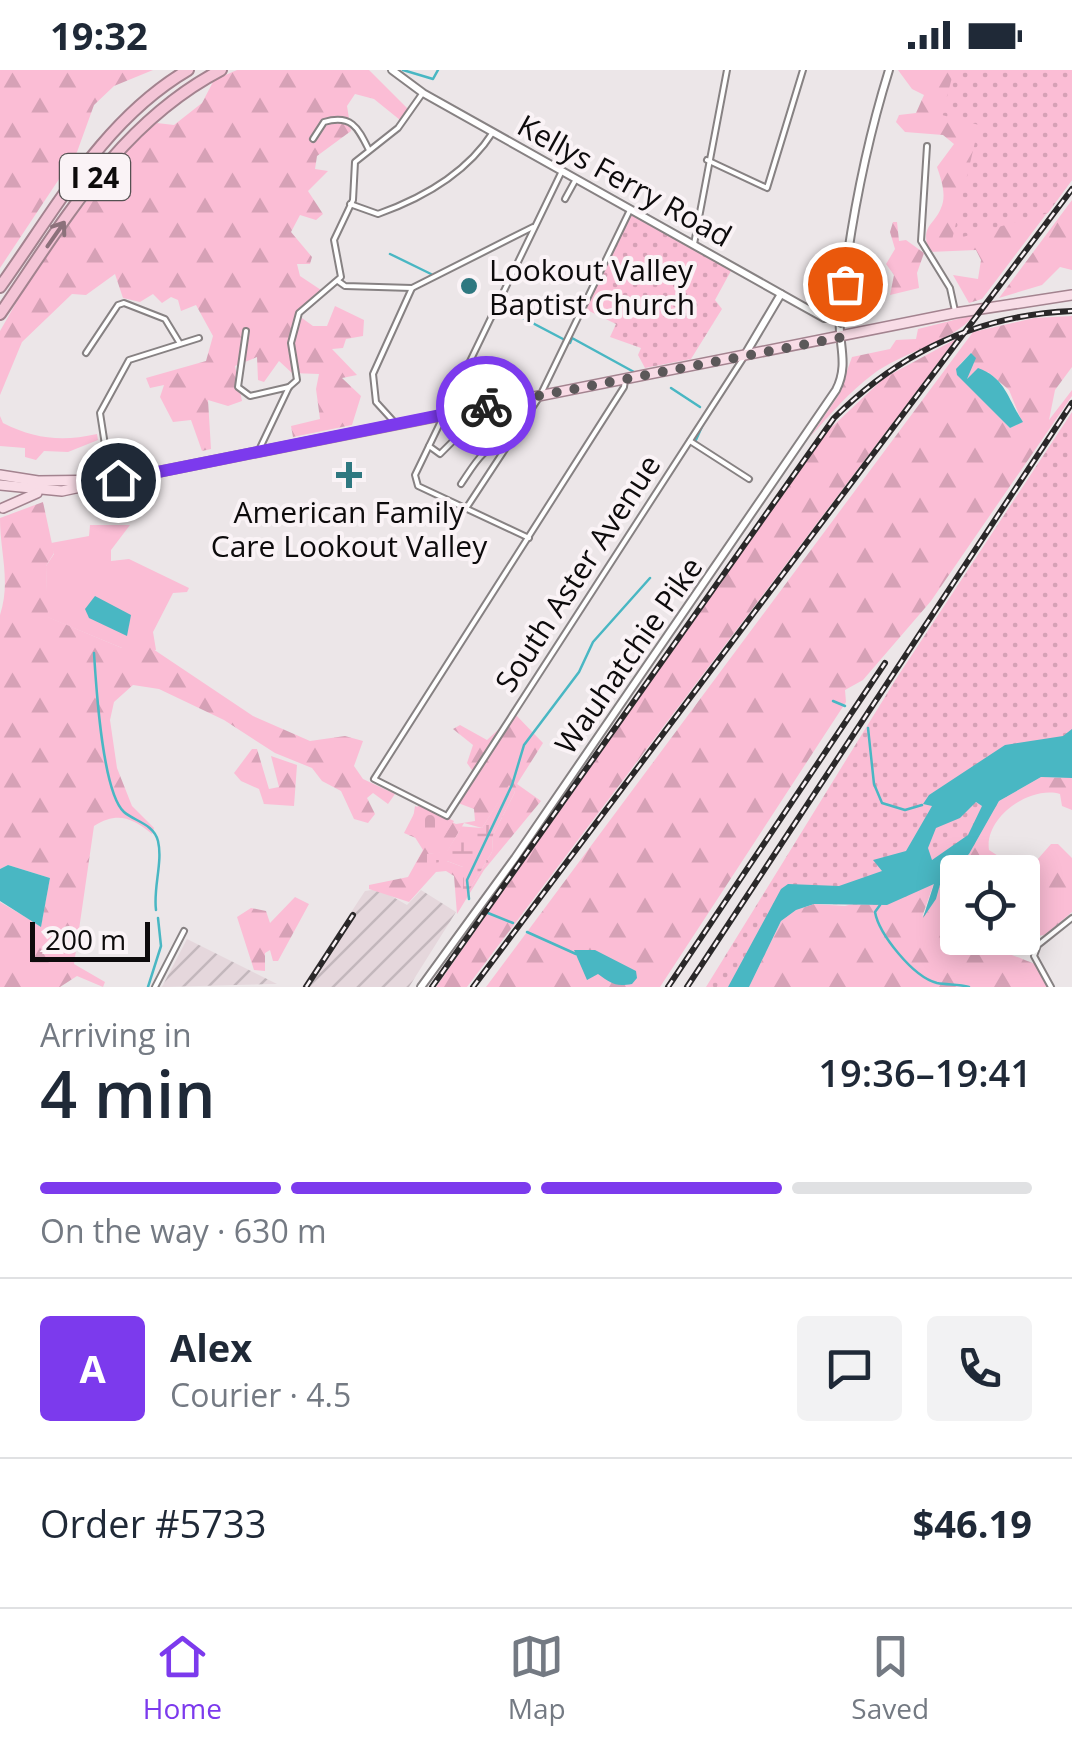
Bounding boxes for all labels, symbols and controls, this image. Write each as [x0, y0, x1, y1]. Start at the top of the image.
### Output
text: 19:32 [50, 9, 148, 61]
street label: Kellys Ferry Road [511, 104, 739, 256]
road number: I 24 [60, 154, 130, 200]
one-way arrow [45, 220, 66, 248]
pin [803, 242, 888, 327]
place label: Lookout Valley Baptist Church [489, 249, 695, 324]
icon: bag [818, 257, 873, 312]
marker: Lookout Valley Baptist Church [458, 275, 480, 297]
courier [436, 356, 536, 456]
icon: bike [459, 379, 514, 434]
pin [76, 438, 161, 523]
street label: South Aster Avenue [485, 446, 669, 700]
icon: home [91, 453, 146, 508]
marker: American Family Care Lookout Valley [336, 462, 362, 488]
place label: American Family Care Lookout Valley [211, 491, 488, 566]
street label: Wauhatchie Pike [545, 548, 711, 762]
map controls [940, 855, 1040, 955]
button: locate [940, 855, 1040, 955]
scale bar [30, 917, 150, 961]
text: 200 m [45, 920, 126, 958]
text: Arriving in [40, 1013, 192, 1056]
text: 19:36–19:41 [818, 1046, 1032, 1098]
text: 4 min [40, 1049, 215, 1137]
text: On the way · 630 m [40, 1209, 327, 1252]
button: chat [797, 1316, 902, 1421]
button: phone [927, 1316, 1032, 1421]
text: Alex [170, 1321, 252, 1373]
text: A [79, 1342, 106, 1394]
text: Courier · 4.5 [170, 1373, 351, 1416]
text: Order #5733 [40, 1497, 267, 1549]
text: $46.19 [913, 1497, 1032, 1549]
tab: Home [143, 1629, 222, 1727]
tab: Map [508, 1629, 566, 1727]
tab: Saved [851, 1629, 929, 1727]

